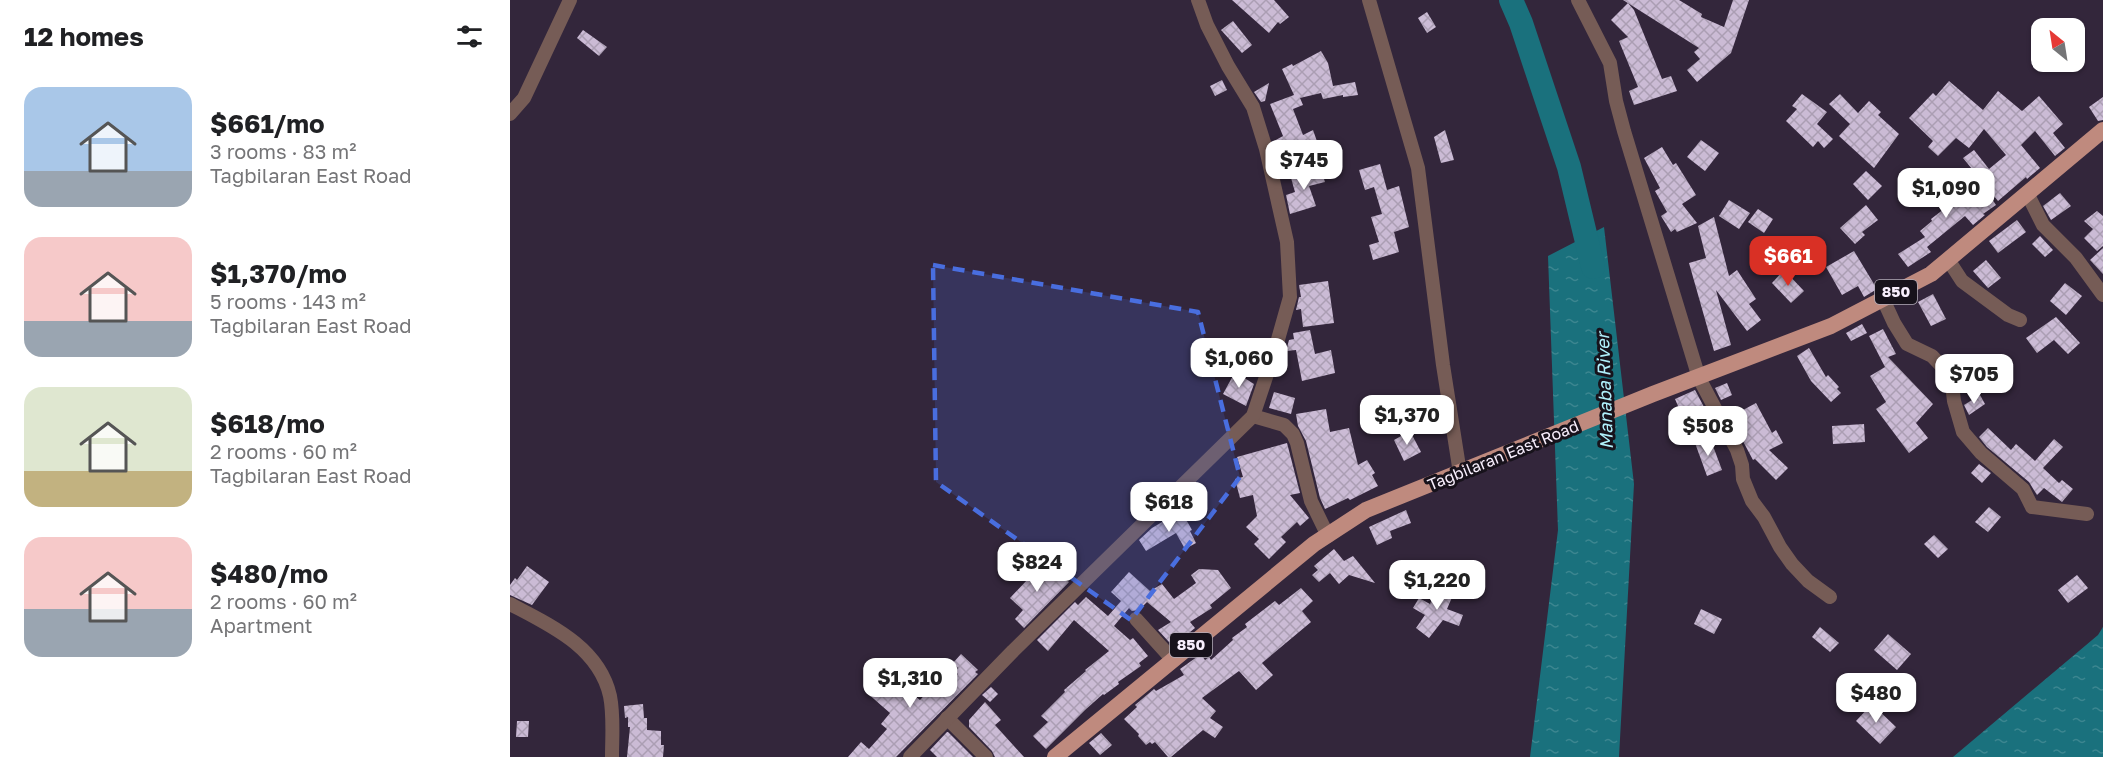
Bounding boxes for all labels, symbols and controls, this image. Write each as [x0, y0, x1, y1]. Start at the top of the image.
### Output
north arrow [2031, 18, 2085, 72]
map controls [2031, 18, 2085, 72]
icon: filters [453, 20, 486, 53]
text: 12 homes [24, 21, 144, 52]
text: $661/mo [210, 108, 325, 139]
icon: home [72, 111, 144, 183]
text: 3 rooms · 83 m² [210, 139, 356, 163]
pin: $745 [1268, 140, 1340, 191]
text: $745 [1280, 147, 1329, 171]
text: Tagbilaran East Road [210, 163, 412, 187]
pin: $1,090 [1897, 168, 1995, 219]
text: $1,090 [1912, 175, 1980, 199]
pin: $661 [1752, 236, 1824, 287]
text: $661 [1763, 243, 1813, 267]
text: $1,370/mo [210, 258, 347, 289]
icon: home [72, 261, 144, 333]
road number: 850 [1875, 280, 1917, 304]
text: 5 rooms · 143 m² [210, 289, 366, 313]
text: Tagbilaran East Road [210, 313, 412, 337]
water label: Manaba River [1591, 329, 1617, 450]
pin: $1,060 [1190, 338, 1288, 389]
text: $1,060 [1205, 345, 1273, 369]
pin: $705 [1938, 354, 2010, 405]
text: $705 [1949, 361, 1999, 385]
pin: $1,370 [1358, 395, 1456, 446]
text: $1,370 [1374, 402, 1440, 426]
pin: $508 [1672, 406, 1744, 457]
text: $618/mo [210, 408, 325, 439]
icon: home [72, 411, 144, 483]
text: $508 [1682, 413, 1734, 437]
street label: Tagbilaran East Road [1424, 416, 1582, 494]
text: 2 rooms · 60 m² [210, 439, 357, 463]
text: Tagbilaran East Road [210, 463, 412, 487]
pin: $618 [1133, 482, 1205, 533]
text: $618 [1144, 489, 1194, 513]
pin: $824 [1001, 542, 1073, 593]
text: $824 [1012, 549, 1062, 573]
text: $480/mo [210, 558, 328, 589]
pin: $1,220 [1388, 560, 1486, 611]
icon: home [72, 561, 144, 633]
text: $1,220 [1403, 567, 1471, 591]
text: 2 rooms · 60 m² [210, 589, 357, 613]
text: Apartment [210, 613, 313, 637]
road number: 850 [1170, 633, 1212, 657]
pin: $1,310 [861, 658, 959, 709]
text: $1,310 [877, 665, 943, 689]
pin: $480 [1840, 673, 1912, 724]
text: $480 [1850, 680, 1902, 704]

